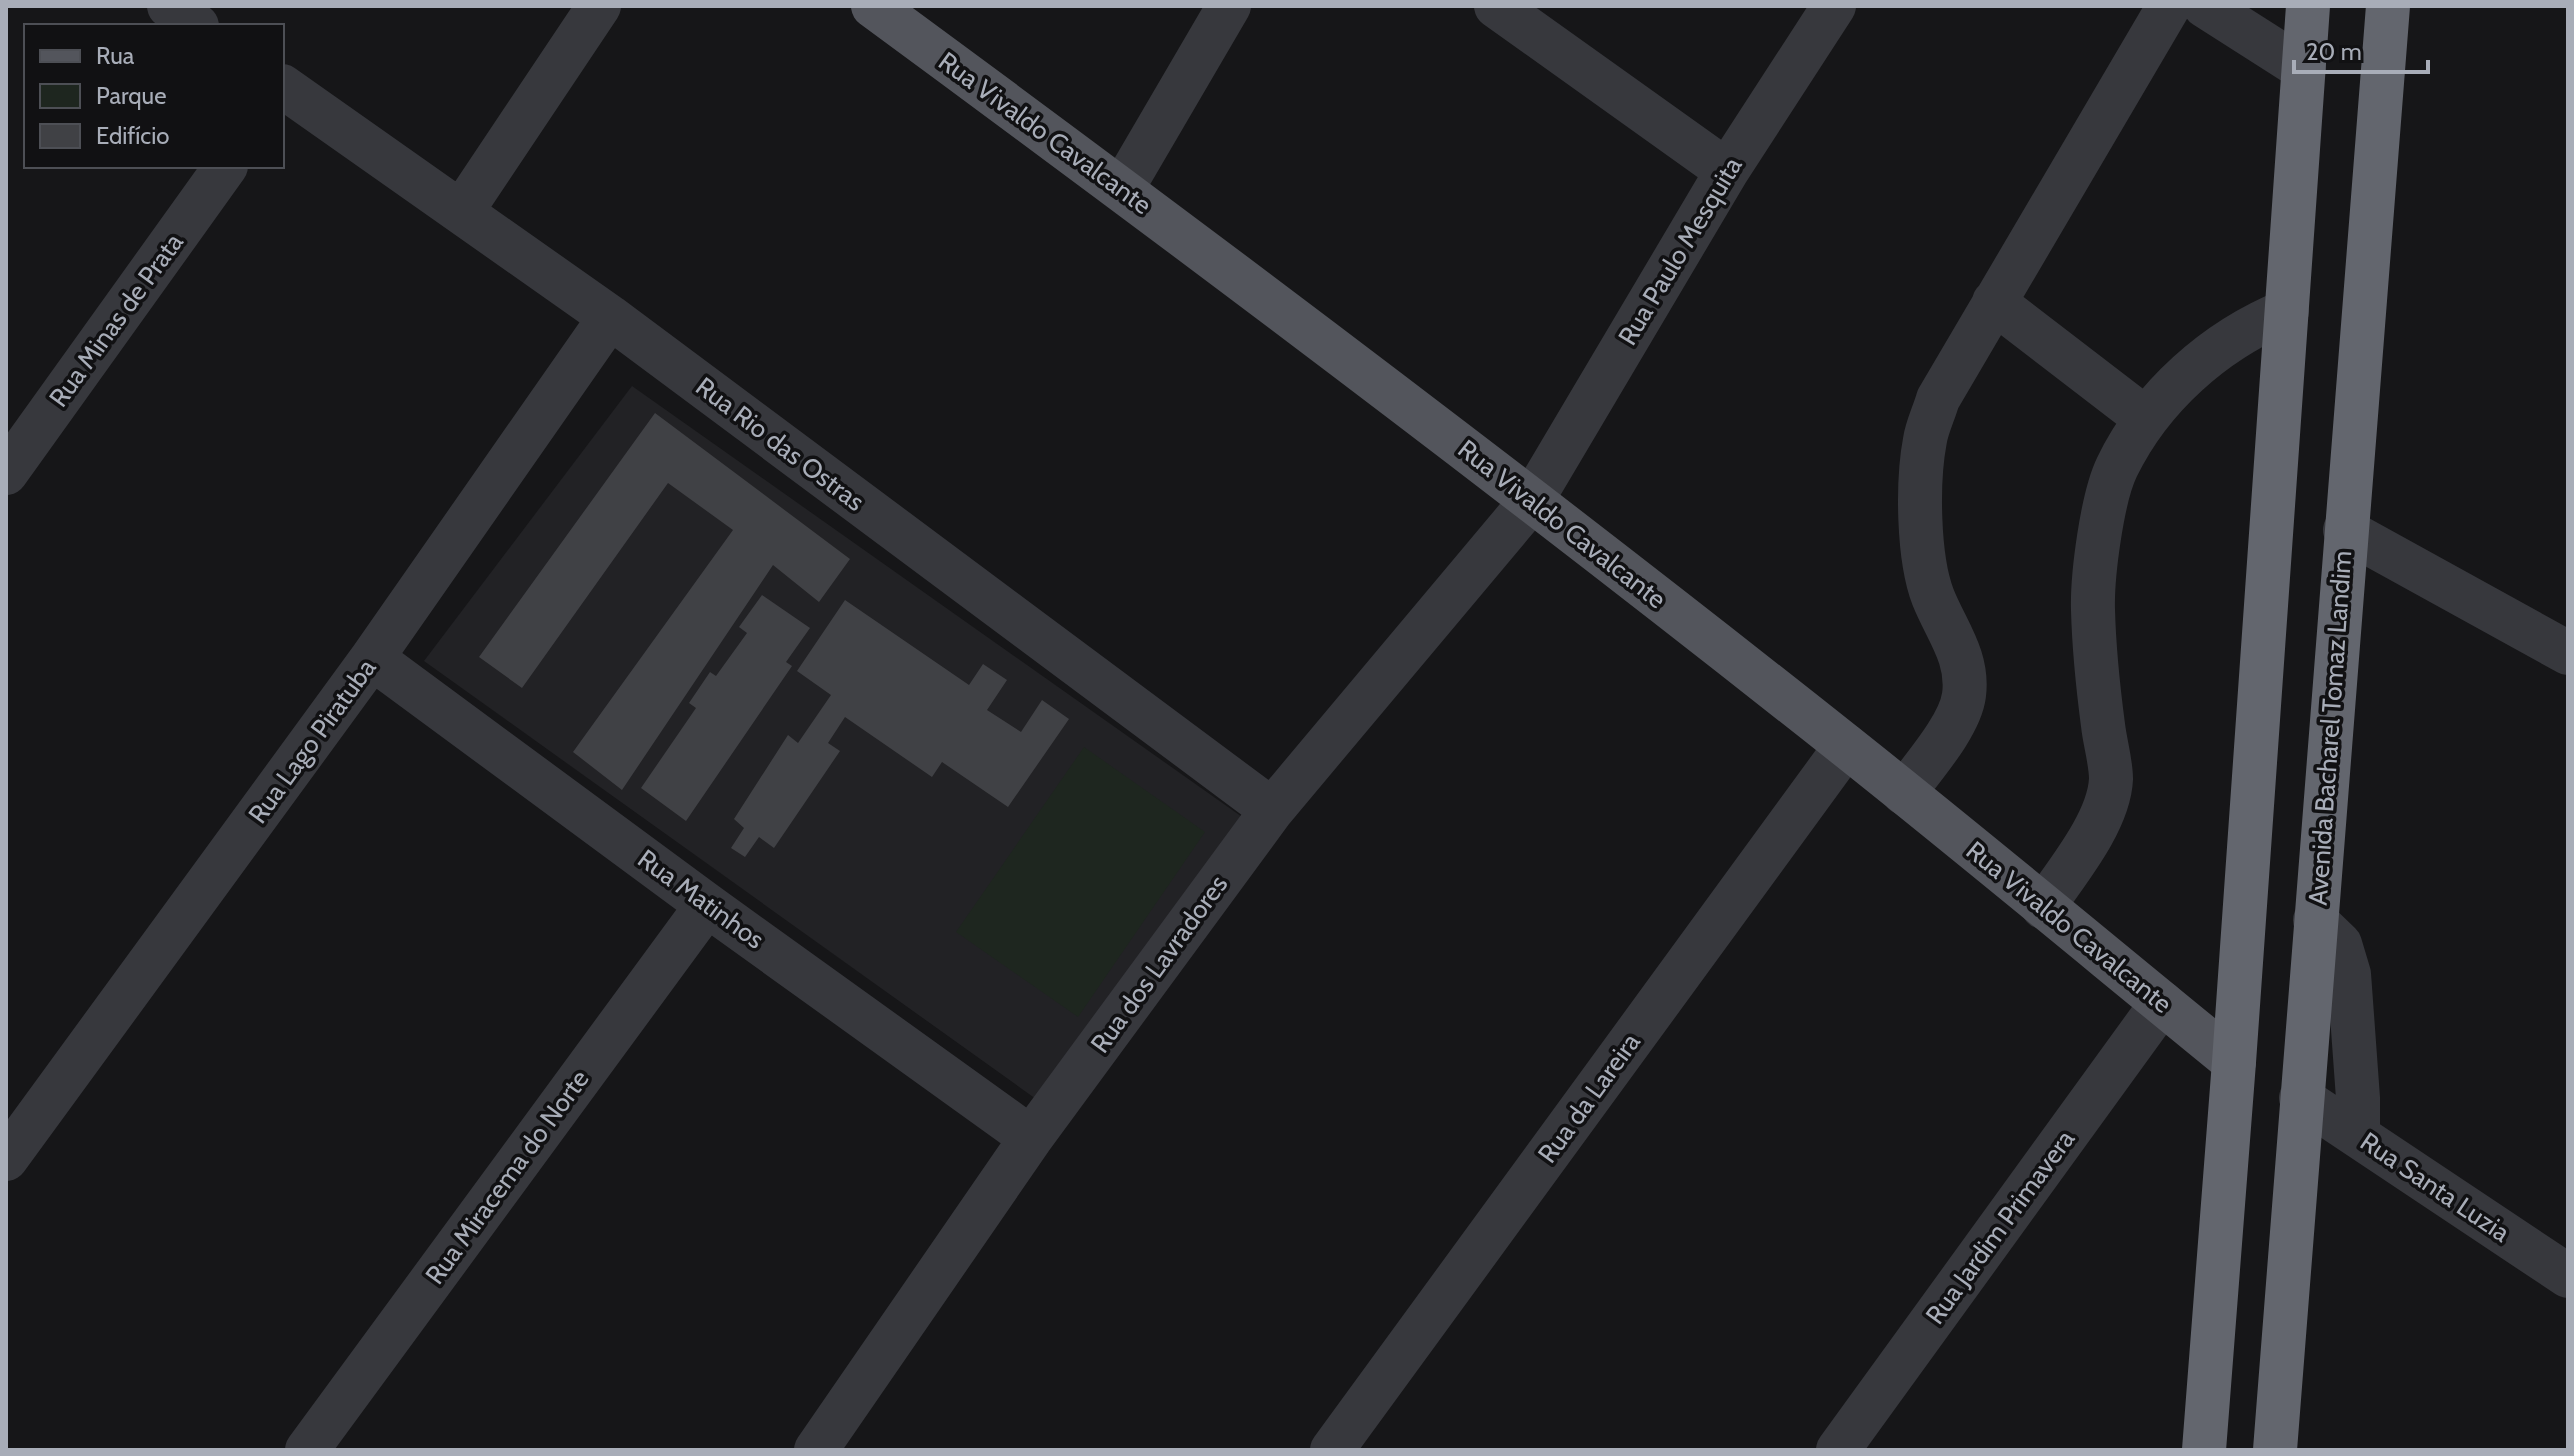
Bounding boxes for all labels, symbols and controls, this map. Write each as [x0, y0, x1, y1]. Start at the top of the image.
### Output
legend [24, 24, 284, 168]
scale bar [2294, 24, 2428, 74]
text: 20 m [2306, 37, 2362, 66]
text: Rua [96, 41, 135, 70]
street label: Rua Vivaldo Cavalcante [932, 45, 1158, 221]
text: Parque [96, 81, 166, 110]
text: Edifício [96, 121, 170, 150]
street label: Rua Paulo Mesquita [1611, 151, 1749, 351]
street label: Rua Minas de Prata [42, 226, 190, 413]
street label: Rua Rio das Ostras [689, 370, 871, 518]
street label: Rua Vivaldo Cavalcante [1452, 433, 1672, 615]
street label: Avenida Bacharel Tomaz Landim [2302, 550, 2358, 906]
street label: Rua Lago Piratuba [242, 652, 383, 830]
street label: Rua Vivaldo Cavalcante [1960, 834, 2178, 1020]
street label: Rua Matinhos [632, 842, 771, 956]
street label: Rua dos Lavradores [1084, 869, 1234, 1059]
street label: Rua da Lareira [1531, 1026, 1647, 1169]
street label: Rua Miracema do Norte [418, 1064, 596, 1290]
street label: Rua Jardim Primavera [1919, 1123, 2082, 1330]
street label: Rua Santa Luzia [2354, 1125, 2516, 1249]

